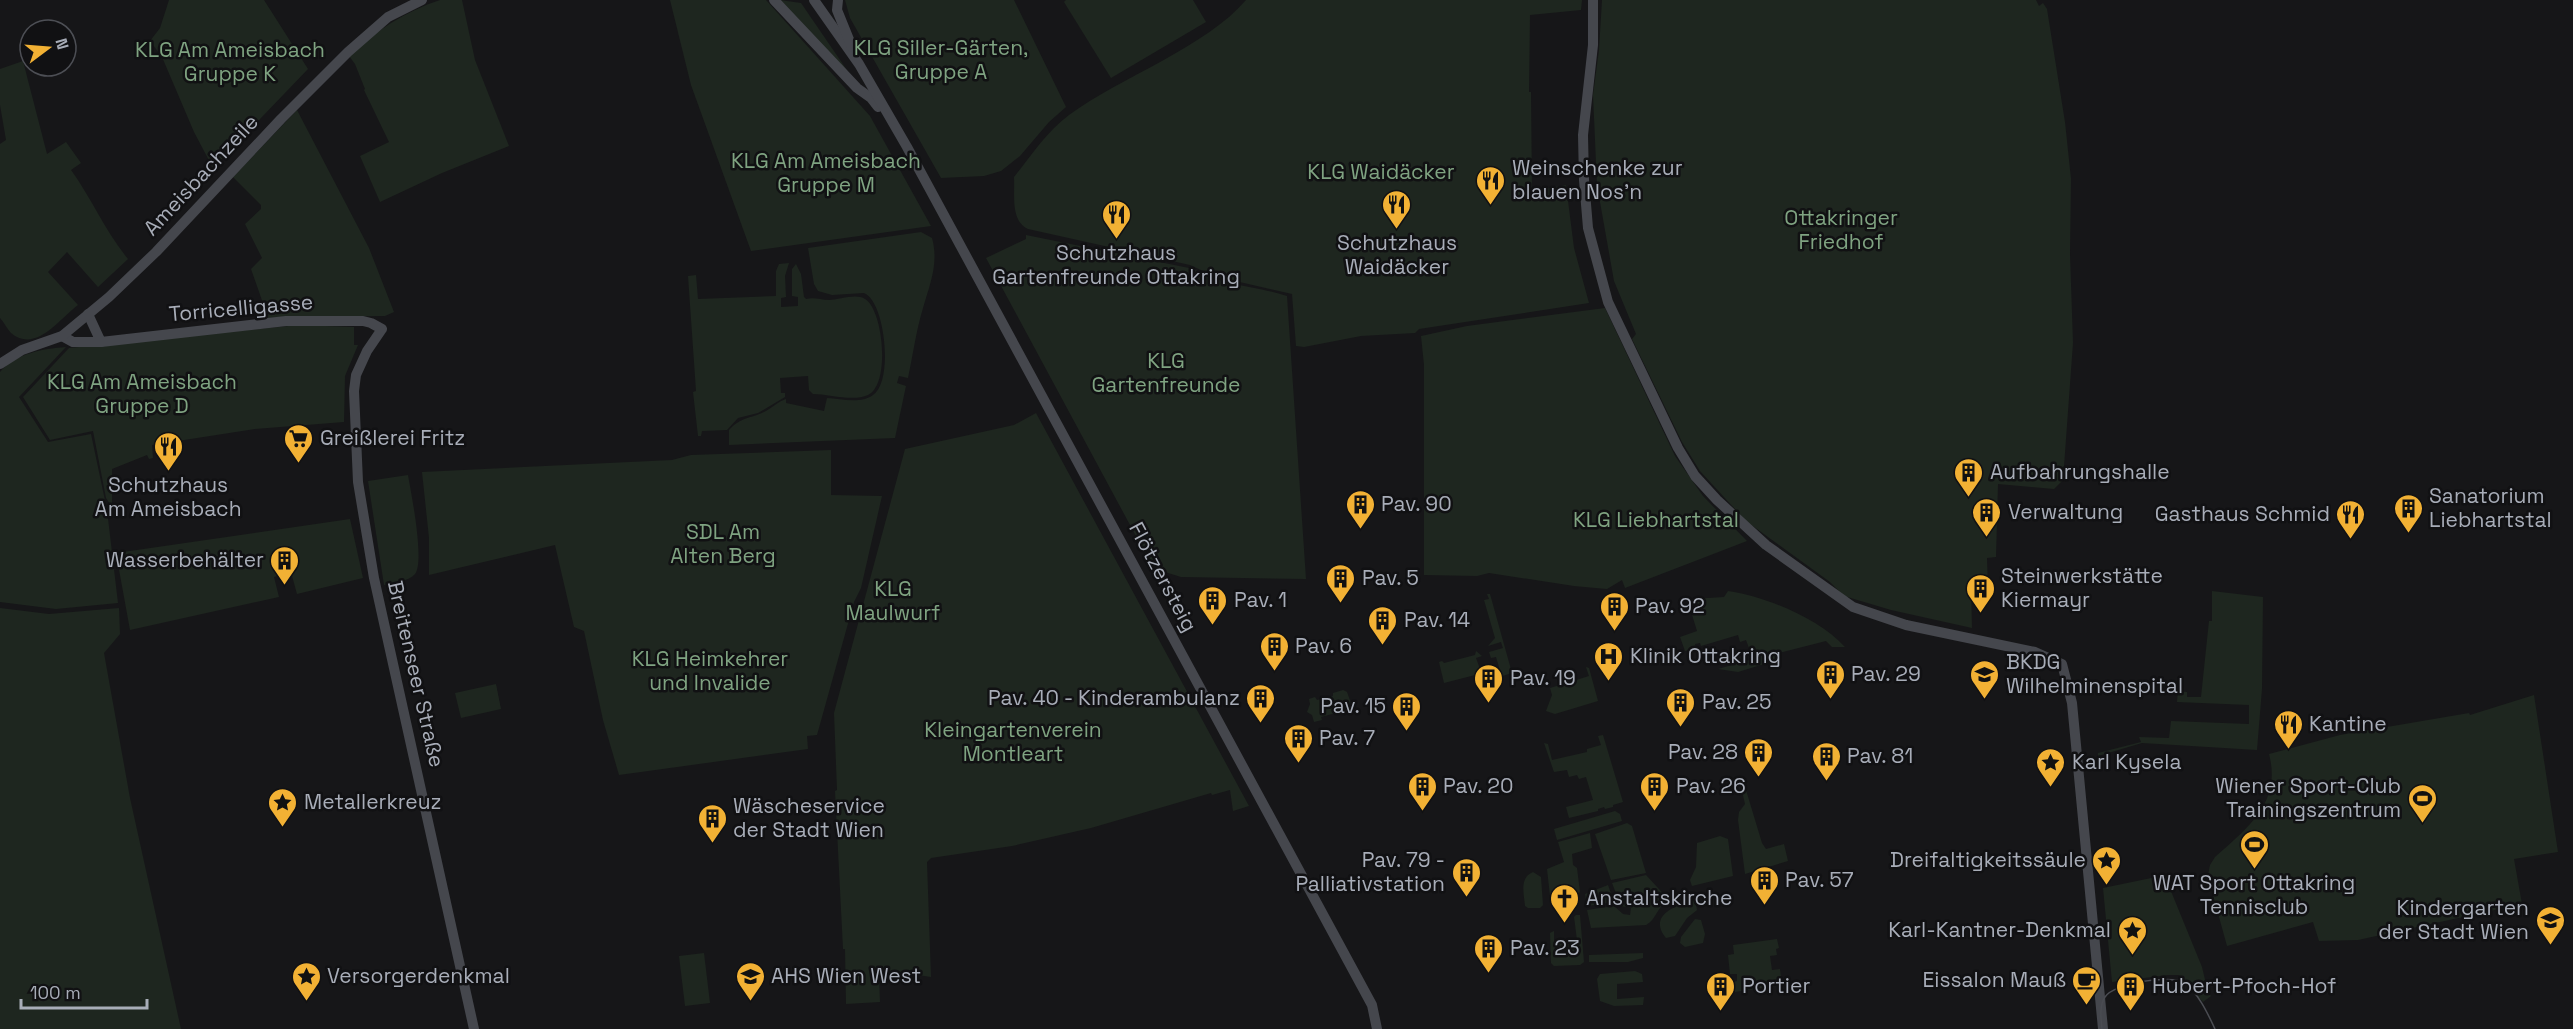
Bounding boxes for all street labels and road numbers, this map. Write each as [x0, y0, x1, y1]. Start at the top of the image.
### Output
street label: Ameisbachzeile [137, 108, 264, 241]
street label: Torricelligasse [168, 288, 314, 327]
street label: Flötzersteig [1123, 517, 1204, 636]
street label: Breitenseer Straße [382, 578, 451, 770]

